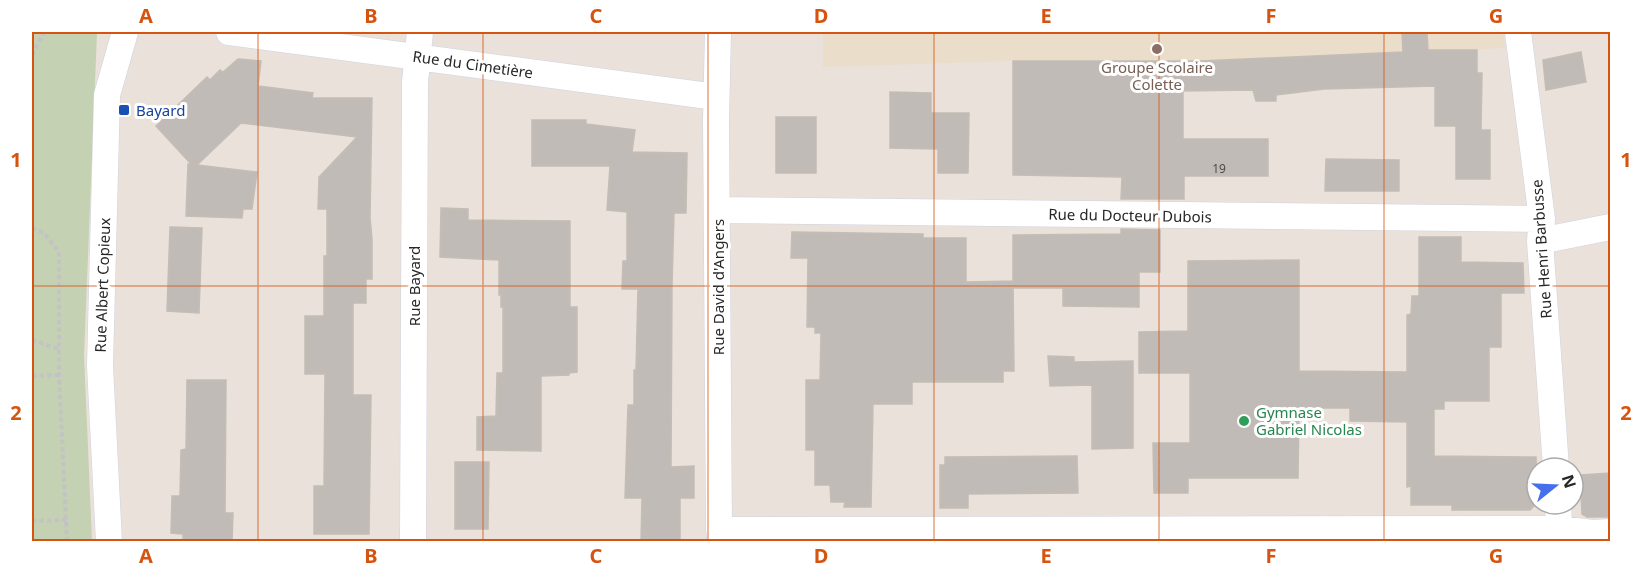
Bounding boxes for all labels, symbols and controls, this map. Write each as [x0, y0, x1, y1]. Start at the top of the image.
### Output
text: A [139, 2, 153, 29]
text: B [364, 2, 378, 29]
text: C [590, 2, 603, 29]
text: D [814, 2, 828, 29]
text: E [1040, 2, 1052, 29]
text: F [1266, 2, 1276, 29]
text: G [1489, 2, 1503, 29]
marker: Groupe Scolaire Colette [1150, 42, 1164, 56]
street label: Rue du Cimetière [412, 46, 534, 82]
place label: Groupe Scolaire Colette [1101, 57, 1213, 94]
place label: Bayard [136, 100, 185, 120]
marker: Bayard [117, 103, 131, 117]
text: 1 [10, 146, 22, 173]
text: 1 [1620, 146, 1632, 173]
house number: 19 [1212, 160, 1226, 177]
street label: Rue Henri Barbusse [1526, 179, 1556, 319]
street label: Rue du Docteur Dubois [1048, 204, 1212, 226]
street label: Rue Albert Copieux [90, 217, 114, 353]
street label: Rue David d'Angers [708, 219, 728, 355]
street label: Rue Bayard [404, 246, 424, 326]
text: 2 [10, 399, 22, 426]
text: 2 [1620, 399, 1632, 426]
place label: Gymnase Gabriel Nicolas [1256, 402, 1362, 439]
marker: Gymnase Gabriel Nicolas [1237, 414, 1251, 428]
north arrow [1525, 456, 1585, 516]
text: N [1557, 472, 1582, 491]
text: A [139, 542, 153, 569]
text: B [364, 542, 378, 569]
text: C [590, 542, 603, 569]
text: D [814, 542, 828, 569]
text: E [1040, 542, 1052, 569]
text: F [1266, 542, 1276, 569]
text: G [1489, 542, 1503, 569]

